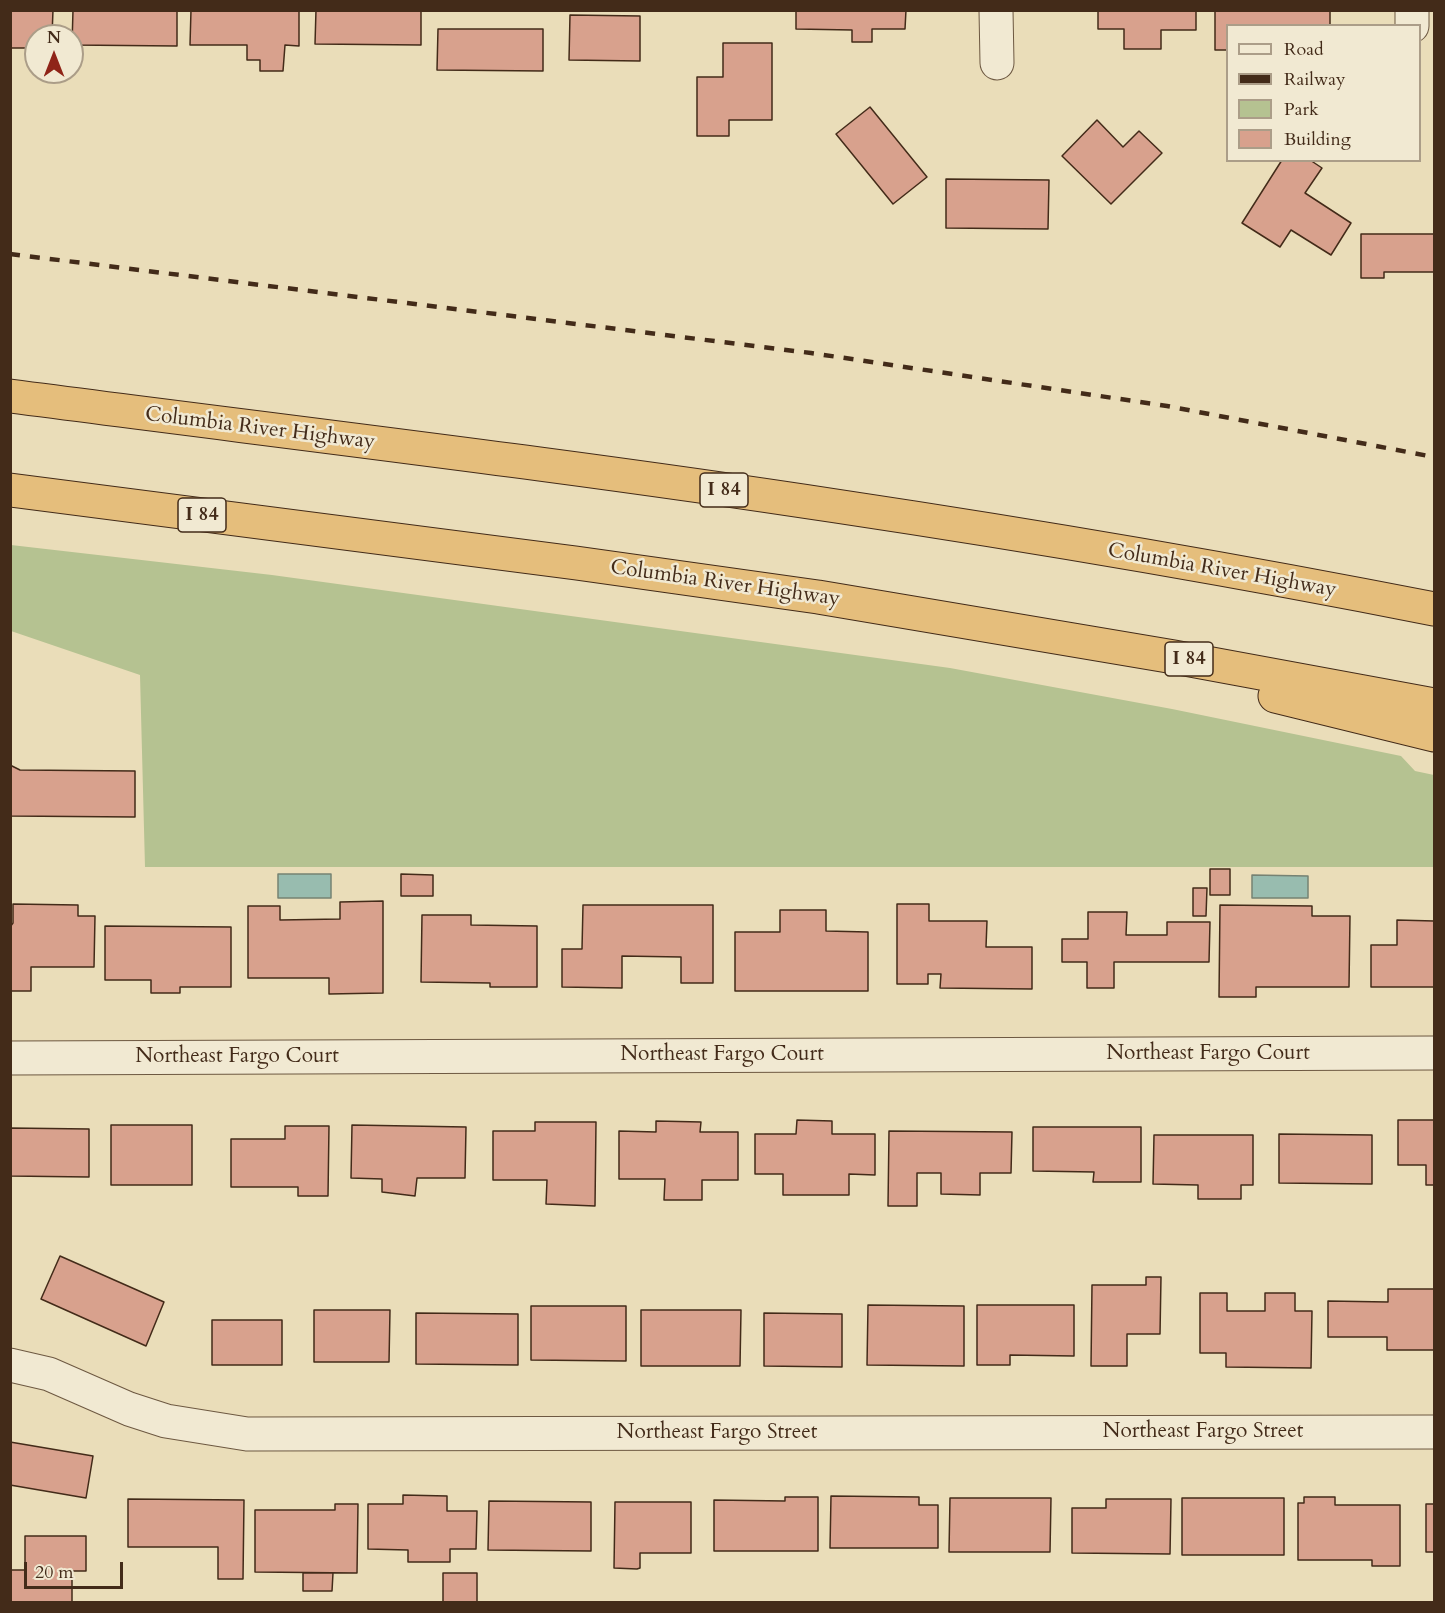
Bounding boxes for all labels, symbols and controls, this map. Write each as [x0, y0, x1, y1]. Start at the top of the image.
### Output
north arrow [24, 24, 84, 84]
legend [1226, 24, 1421, 162]
text: N [47, 27, 61, 49]
text: Road [1284, 37, 1324, 62]
text: Railway [1284, 67, 1346, 92]
text: Park [1284, 97, 1319, 122]
text: Building [1284, 127, 1351, 152]
street label: Columbia River Highway [144, 402, 376, 456]
road number: I 84 [700, 473, 748, 507]
road number: I 84 [178, 498, 226, 532]
street label: Columbia River Highway [1106, 538, 1338, 604]
street label: Columbia River Highway [609, 555, 841, 613]
road number: I 84 [1165, 642, 1213, 676]
street label: Northeast Fargo Court [1106, 1041, 1310, 1067]
street label: Northeast Fargo Court [620, 1042, 824, 1068]
street label: Northeast Fargo Court [135, 1044, 339, 1070]
street label: Northeast Fargo Street [1103, 1419, 1303, 1445]
street label: Northeast Fargo Street [617, 1420, 817, 1446]
scale bar [27, 1550, 126, 1588]
text: 20 m [35, 1560, 74, 1585]

